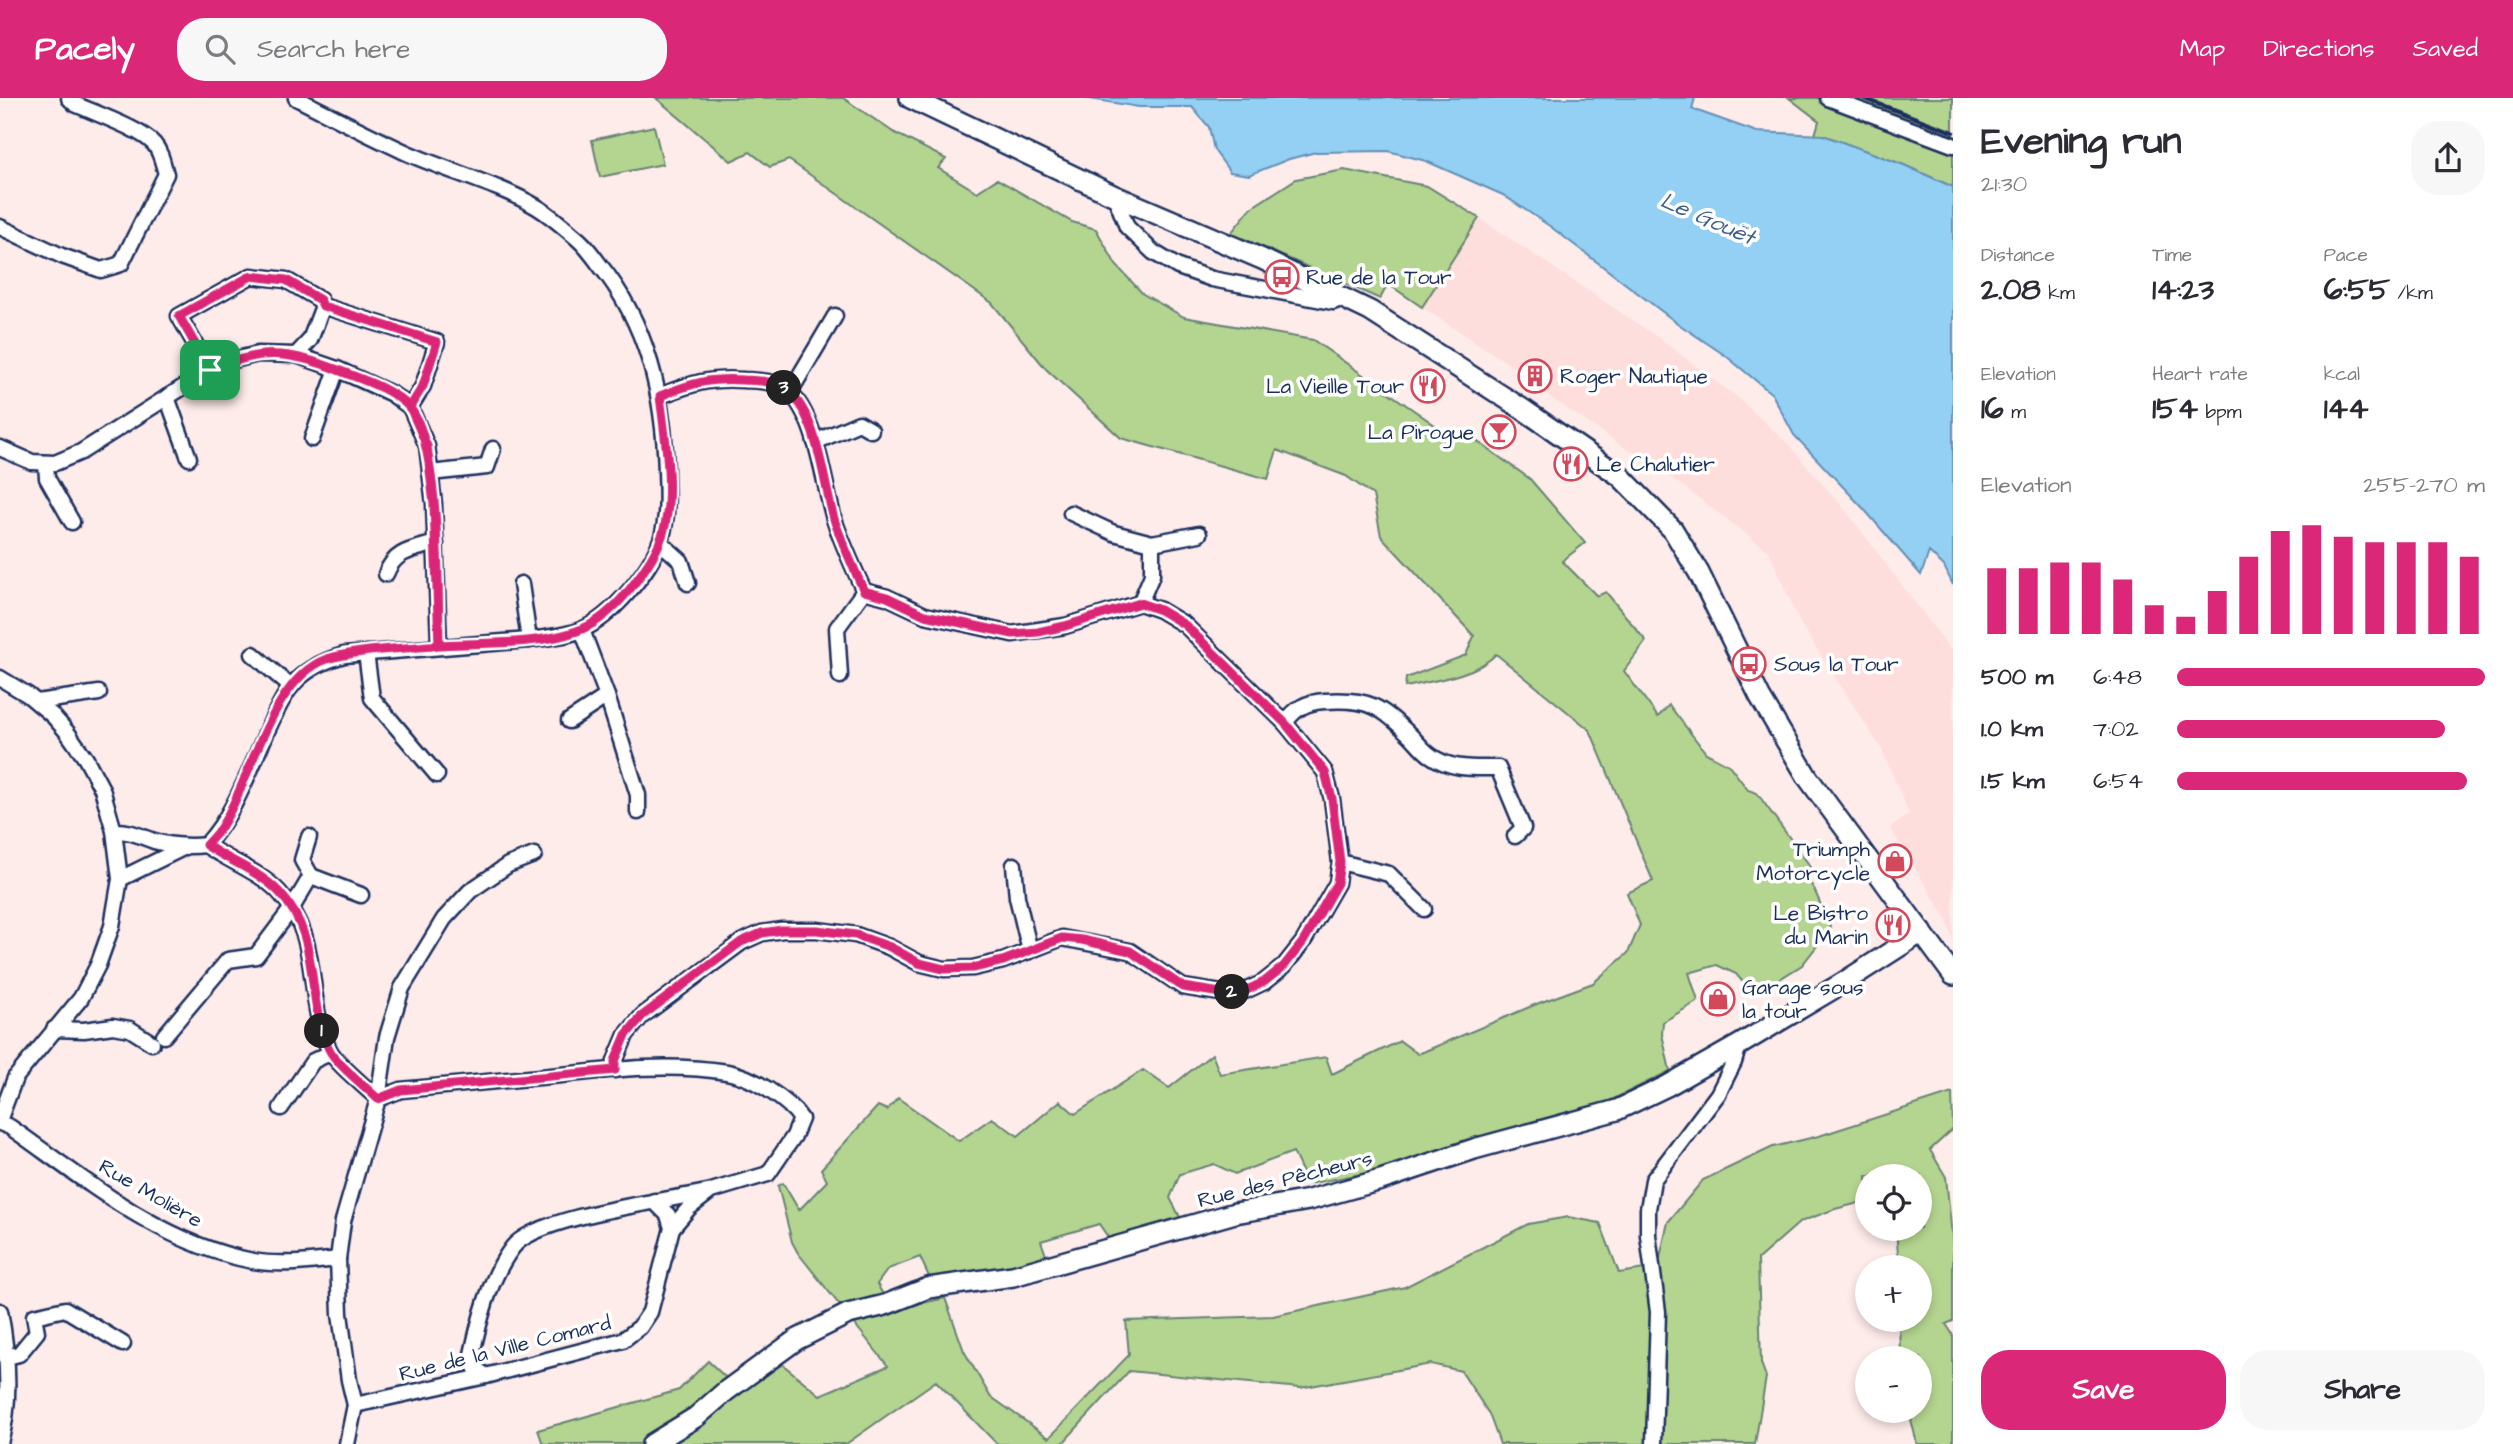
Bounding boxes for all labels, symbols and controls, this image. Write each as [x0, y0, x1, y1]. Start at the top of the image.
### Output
search box [177, 18, 667, 81]
text: Pacely [35, 26, 135, 72]
icon: search [201, 30, 239, 68]
text: Search here [257, 31, 410, 67]
text: Map [2180, 32, 2225, 66]
text: Directions [2263, 32, 2375, 66]
text: Saved [2413, 32, 2478, 66]
text: Evening run [1981, 116, 2182, 168]
button: share [2411, 121, 2485, 195]
text: 21:30 [1981, 168, 2027, 200]
water label: Le Gouët [1655, 185, 1762, 254]
text: Distance [1981, 242, 2055, 269]
text: Time [2152, 242, 2192, 269]
text: Pace [2324, 242, 2368, 269]
bus stop icon: Rue de la Tour [1263, 258, 1301, 296]
place label: Rue de la Tour [1306, 263, 1452, 292]
text: 2.08 [1981, 269, 2041, 311]
text: 14:23 [2152, 269, 2214, 311]
text: 6:55 [2324, 269, 2390, 311]
text: km [2041, 280, 2075, 307]
text: /km [2390, 280, 2433, 307]
pin [180, 340, 240, 400]
icon: arrive [191, 351, 229, 389]
building icon: Roger Nautique [1516, 357, 1554, 395]
text: Elevation [1981, 361, 2056, 388]
text: Heart rate [2152, 361, 2248, 388]
text: kcal [2324, 361, 2360, 388]
place label: Roger Nautique [1560, 362, 1708, 393]
restaurant icon: La Vieille Tour [1409, 367, 1447, 405]
pin: 3 [766, 370, 802, 406]
place label: La Vieille Tour [1266, 372, 1404, 401]
text: 3 [779, 374, 788, 401]
text: 16 [1981, 388, 2004, 430]
text: 154 [2152, 388, 2198, 430]
text: 144 [2324, 388, 2368, 430]
text: m [2004, 399, 2026, 426]
text: bpm [2198, 399, 2241, 426]
bar icon: La Pirogue [1480, 413, 1518, 451]
place label: La Pirogue [1368, 418, 1474, 449]
restaurant icon: Le Chalutier [1552, 445, 1590, 483]
place label: Le Chalutier [1596, 450, 1715, 479]
text: Elevation [1981, 469, 2072, 501]
text: 255–270 m [2363, 469, 2485, 501]
bus stop icon: Sous la Tour [1730, 645, 1768, 683]
place label: Sous la Tour [1774, 650, 1899, 679]
text: 500 m [1981, 661, 2053, 693]
text: 6:48 [2093, 661, 2142, 693]
text: 1.0 km [1981, 713, 2043, 745]
text: 7:02 [2093, 713, 2139, 745]
text: 1.5 km [1981, 765, 2045, 797]
text: 6:54 [2093, 765, 2143, 797]
place label: Triumph Motorcycle [1756, 835, 1871, 890]
shop icon: Triumph Motorcycle [1876, 842, 1914, 880]
place label: Le Bistro du Marin [1773, 899, 1868, 952]
restaurant icon: Le Bistro du Marin [1874, 906, 1912, 944]
place label: Garage sous la tour [1742, 973, 1864, 1026]
pin: 2 [1214, 974, 1250, 1010]
text: 2 [1226, 978, 1237, 1005]
shop icon: Garage sous la tour [1699, 980, 1737, 1018]
pin: 1 [304, 1014, 340, 1048]
text: 1 [320, 1017, 323, 1044]
street label: Rue des Pêcheurs [1195, 1144, 1376, 1215]
street label: Rue Molière [94, 1152, 208, 1235]
map controls [1855, 1164, 1932, 1423]
button: locate [1855, 1164, 1932, 1241]
button: + [1855, 1255, 1932, 1332]
street label: Rue de la Ville Comard [396, 1308, 614, 1389]
button: − [1855, 1346, 1932, 1423]
button: Save [1981, 1350, 2226, 1430]
button: Share [2240, 1350, 2485, 1430]

